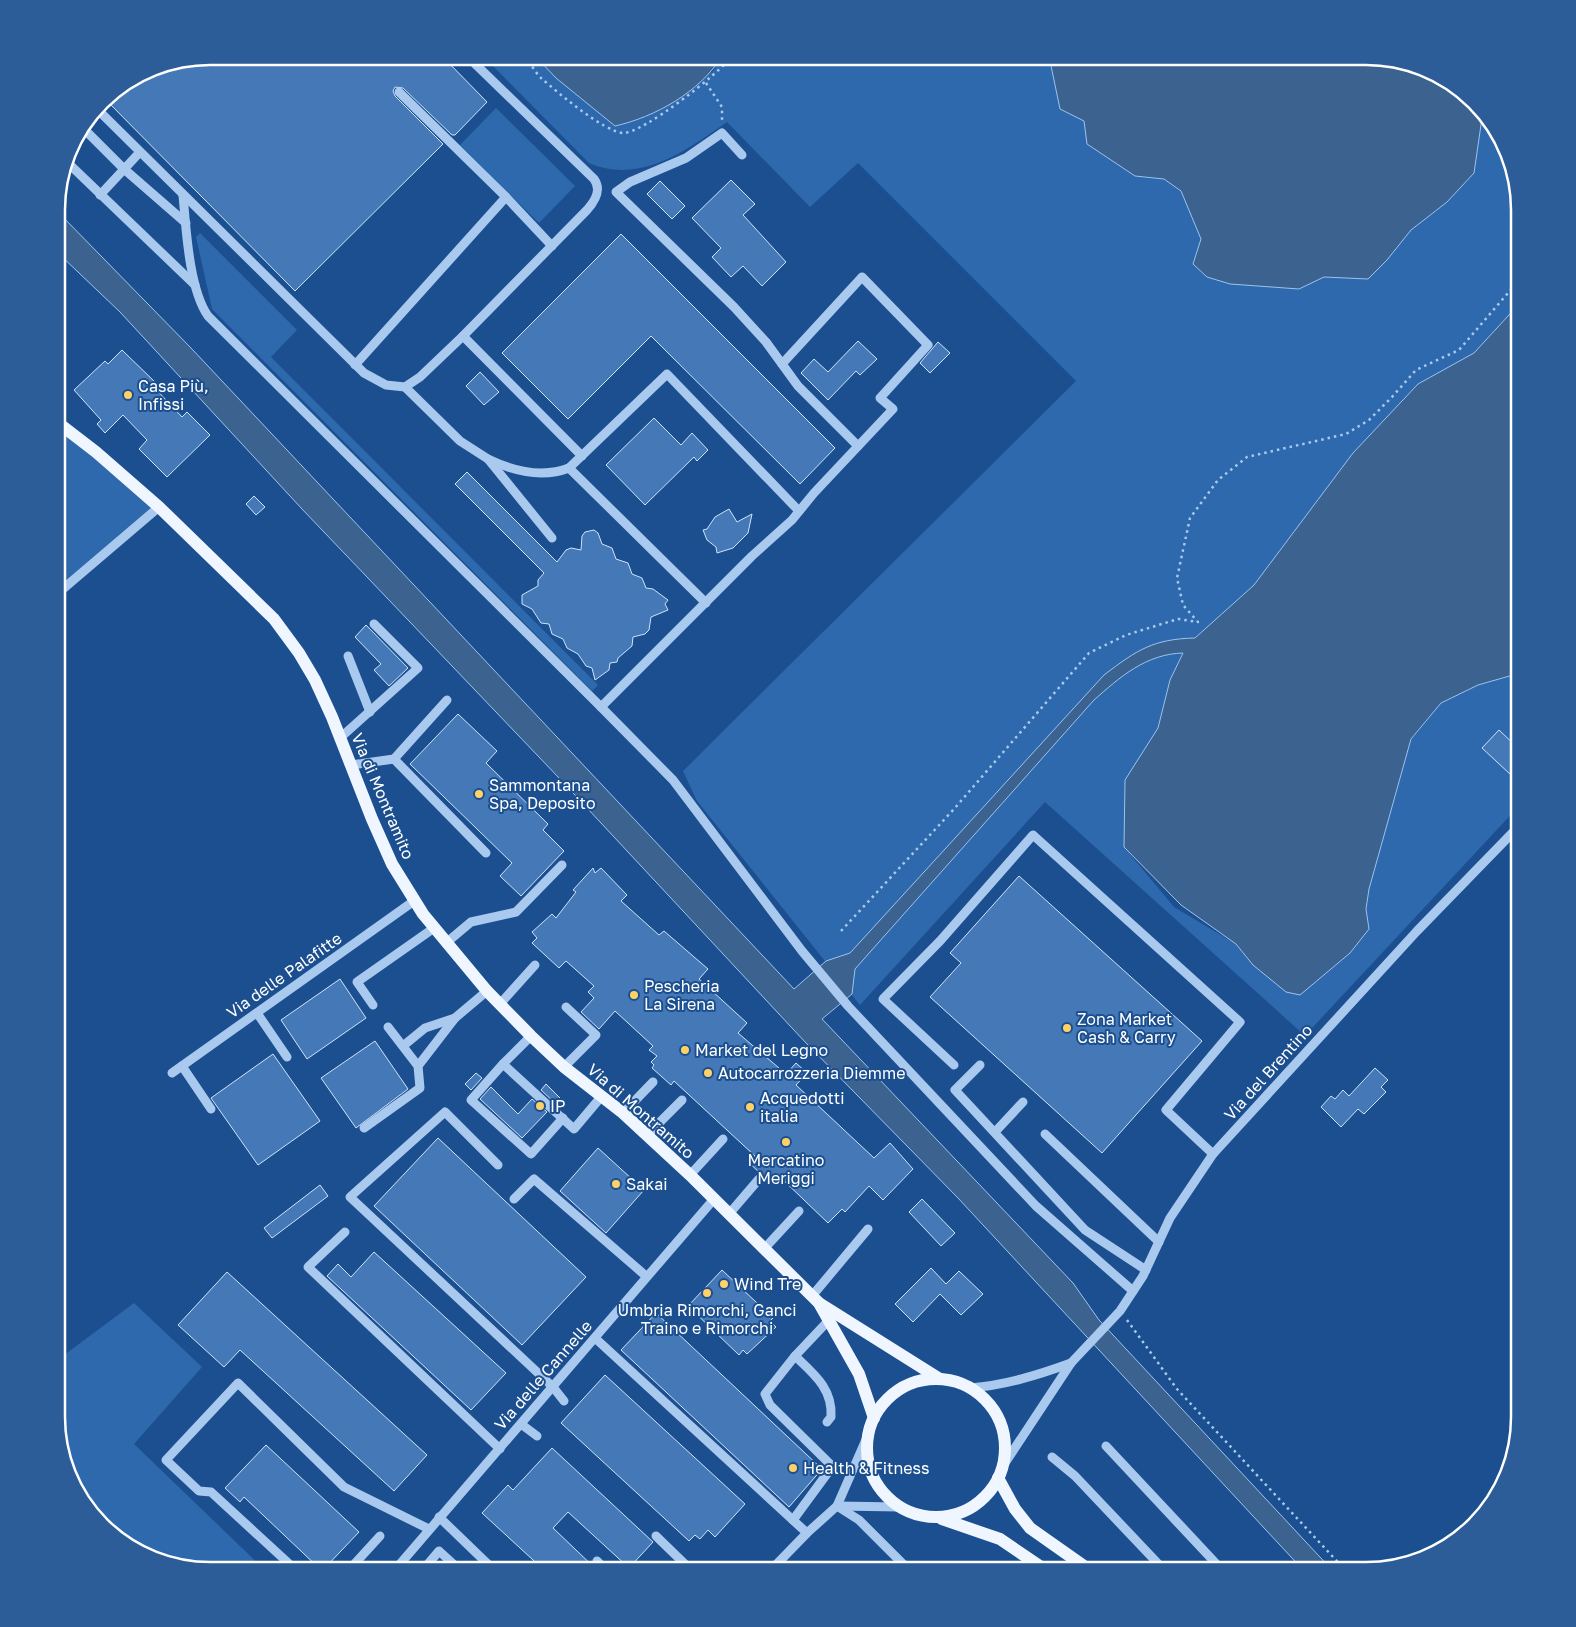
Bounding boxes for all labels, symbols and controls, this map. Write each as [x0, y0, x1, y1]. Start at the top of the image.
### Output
place label: Casa Più, Infissi [138, 376, 209, 414]
marker: Casa Più, Infissi [122, 389, 134, 401]
street label: Via di Montramito [347, 730, 419, 862]
place label: Sammontana Spa, Deposito [489, 775, 596, 813]
marker: Sammontana Spa, Deposito [473, 788, 485, 800]
street label: Via delle Palafitte [223, 928, 345, 1022]
place label: Pescheria La Sirena [644, 976, 720, 1014]
marker: Pescheria La Sirena [628, 989, 640, 1001]
place label: Zona Market Cash & Carry [1077, 1009, 1176, 1047]
street label: Via del Brentino [1220, 1020, 1316, 1124]
marker: Zona Market Cash & Carry [1061, 1022, 1073, 1034]
place label: Market del Legno [695, 1040, 828, 1060]
marker: Market del Legno [679, 1044, 691, 1056]
street label: Via di Montramito [583, 1059, 699, 1163]
place label: Autocarrozzeria Diemme [718, 1063, 905, 1083]
marker: Autocarrozzeria Diemme [702, 1067, 714, 1079]
place label: Acquedotti italia [760, 1088, 844, 1126]
place label: IP [550, 1096, 566, 1116]
marker: IP [534, 1100, 546, 1112]
marker: Acquedotti italia [744, 1101, 756, 1113]
marker: Mercatino Meriggi [780, 1136, 792, 1148]
place label: Mercatino Meriggi [748, 1150, 824, 1188]
place label: Sakai [626, 1174, 668, 1194]
marker: Sakai [610, 1178, 622, 1190]
place label: Wind Tre [734, 1274, 801, 1294]
marker: Wind Tre [718, 1278, 730, 1290]
marker: Umbria Rimorchi, Ganci Traino e Rimorchi [701, 1287, 713, 1299]
place label: Umbria Rimorchi, Ganci Traino e Rimorchi [617, 1300, 797, 1338]
street label: Via delle Cannelle [490, 1316, 596, 1434]
place label: Health & Fitness [803, 1458, 930, 1478]
marker: Health & Fitness [787, 1462, 799, 1474]

